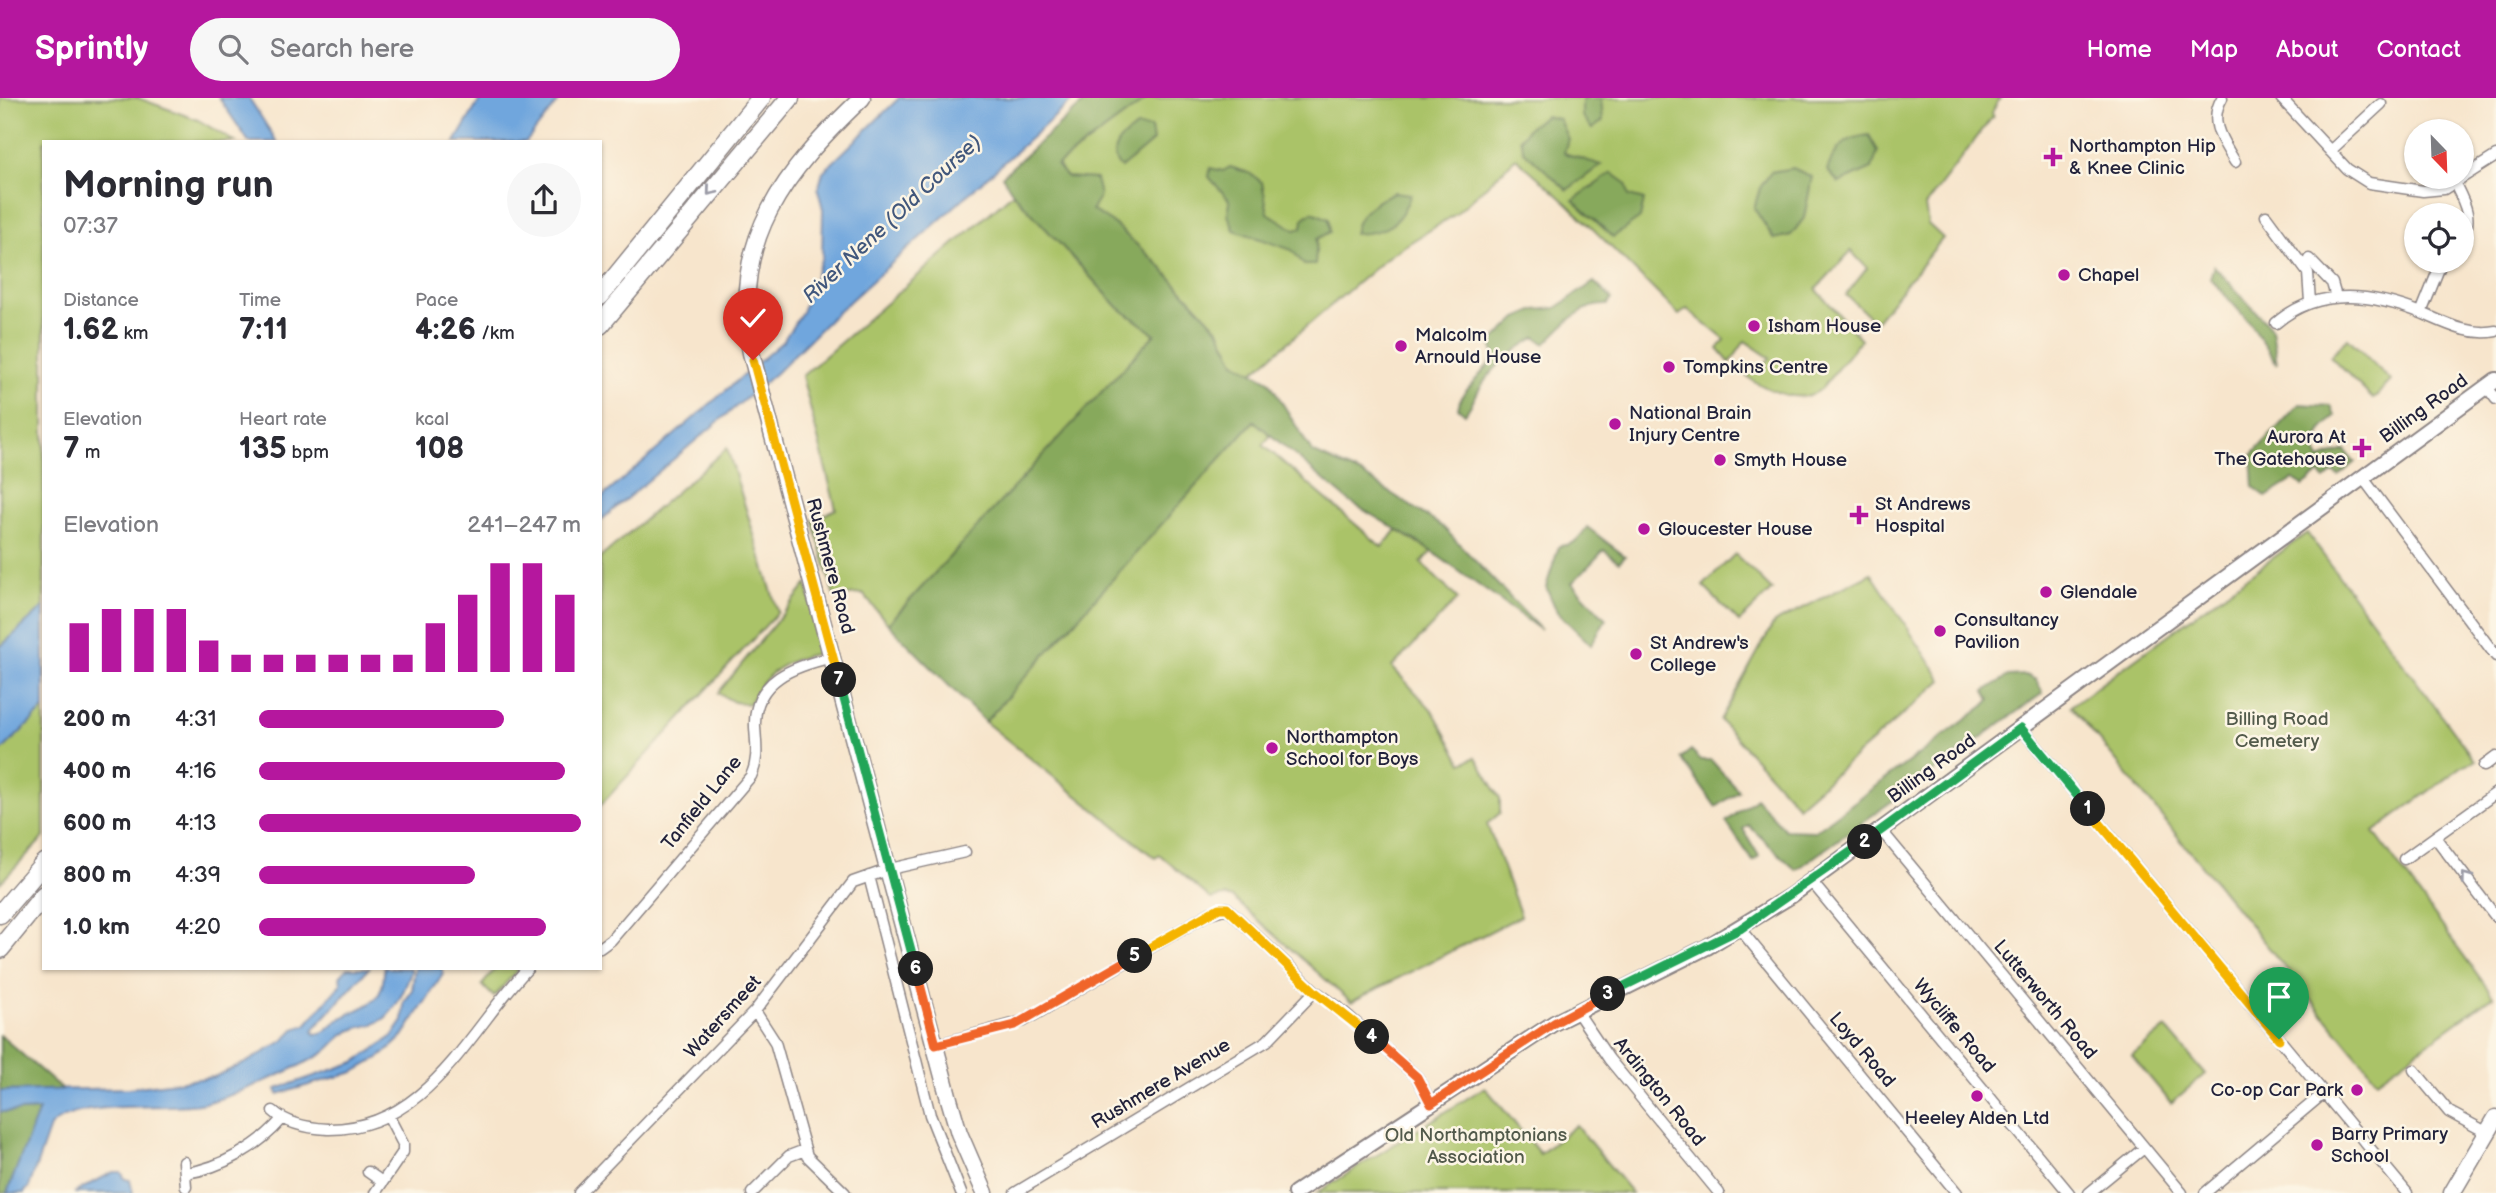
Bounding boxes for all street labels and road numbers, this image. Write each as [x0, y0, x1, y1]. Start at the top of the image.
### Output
street label: Billing Road [2376, 369, 2472, 449]
street label: Rushmere Road [801, 495, 859, 637]
street label: Billing Road [1884, 729, 1980, 809]
street label: Tanfield Lane [657, 751, 747, 855]
street label: Lutterworth Road [1988, 936, 2102, 1064]
street label: Watersmeet [680, 971, 766, 1063]
street label: Wycliffe Road [1908, 974, 2000, 1078]
street label: Loyd Road [1824, 1008, 1900, 1092]
street label: Ardington Road [1608, 1033, 1710, 1151]
street label: Rushmere Avenue [1088, 1034, 1234, 1134]

